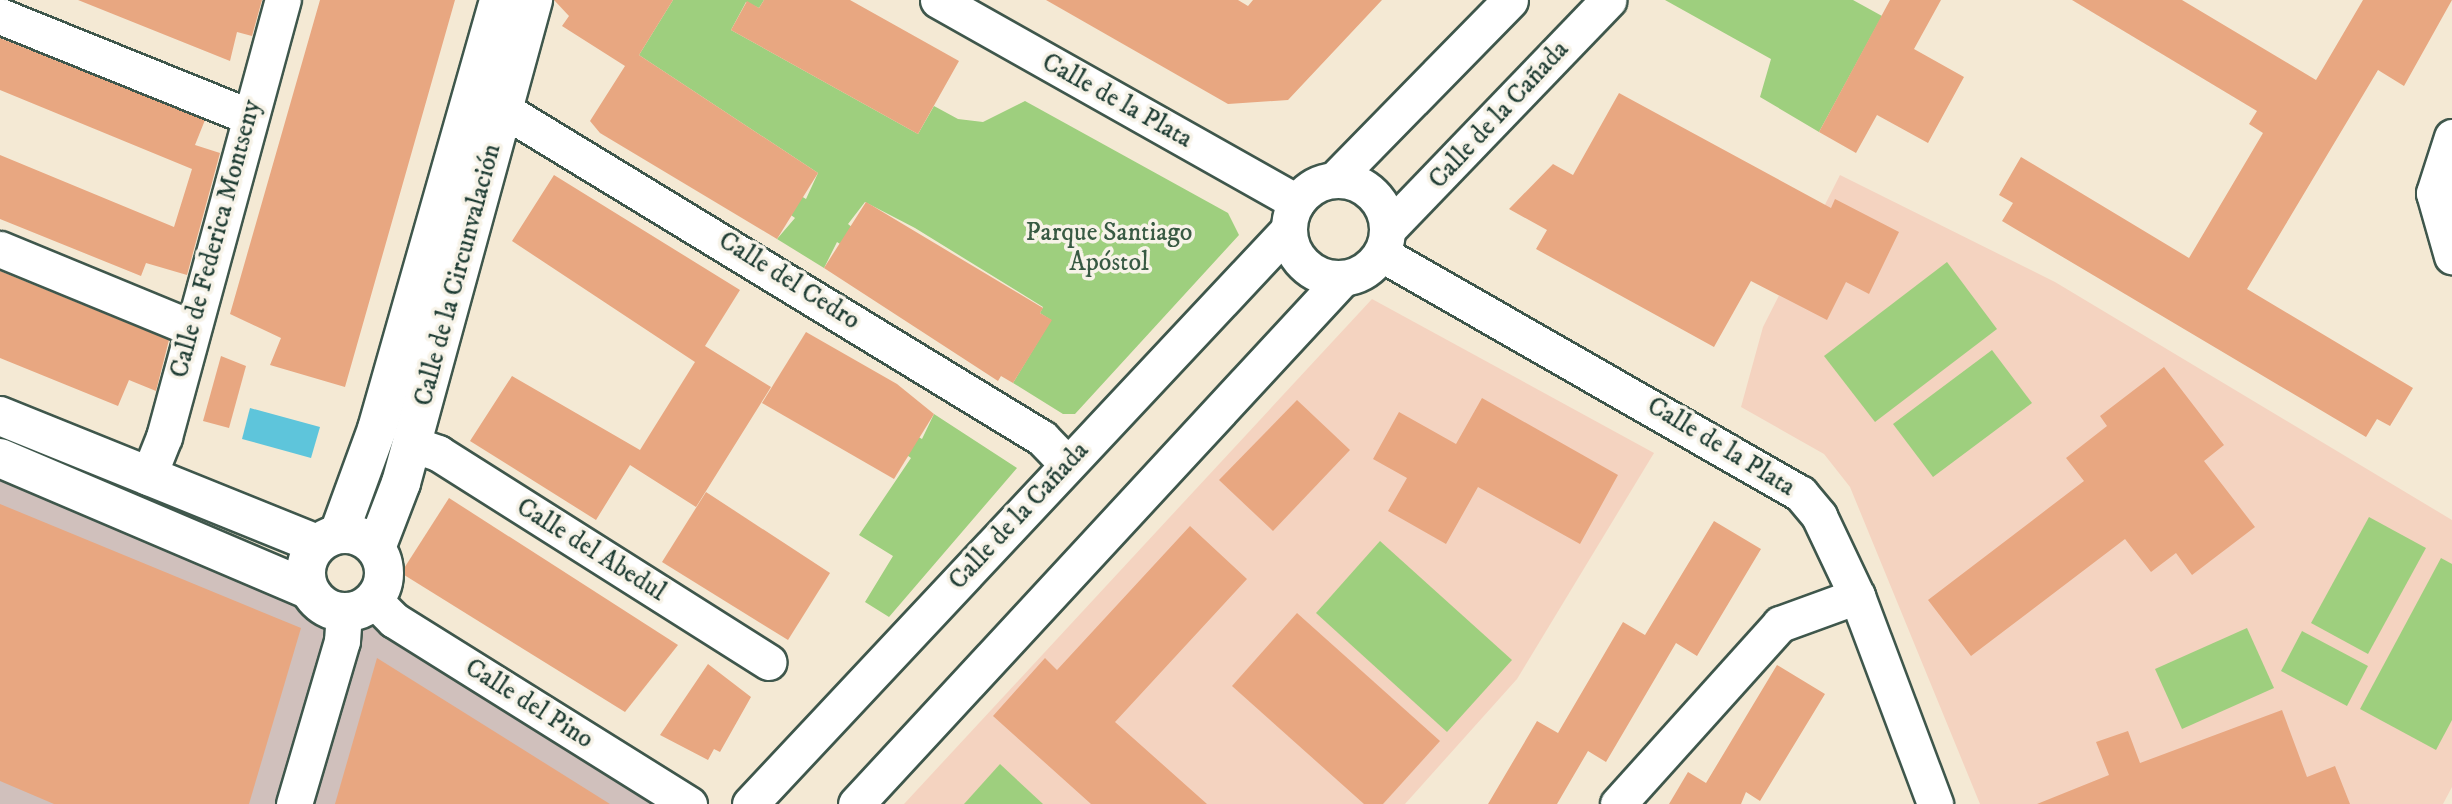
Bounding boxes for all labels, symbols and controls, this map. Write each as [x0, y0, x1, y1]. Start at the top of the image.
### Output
street label: Calle de la Cañada [1422, 35, 1576, 195]
street label: Calle de la Plata [1036, 47, 1198, 155]
street label: Calle de Federica Montseny [164, 97, 268, 381]
street label: Calle de la Circunvalación [408, 141, 508, 409]
park label: Parque Santiago Apóstol [1026, 217, 1192, 278]
street label: Calle del Cedro [713, 225, 865, 337]
street label: Calle de la Plata [1641, 391, 1801, 503]
street label: Calle de la Cañada [942, 436, 1096, 596]
street label: Calle del Abedul [511, 492, 671, 608]
street label: Calle del Pino [459, 652, 599, 756]

